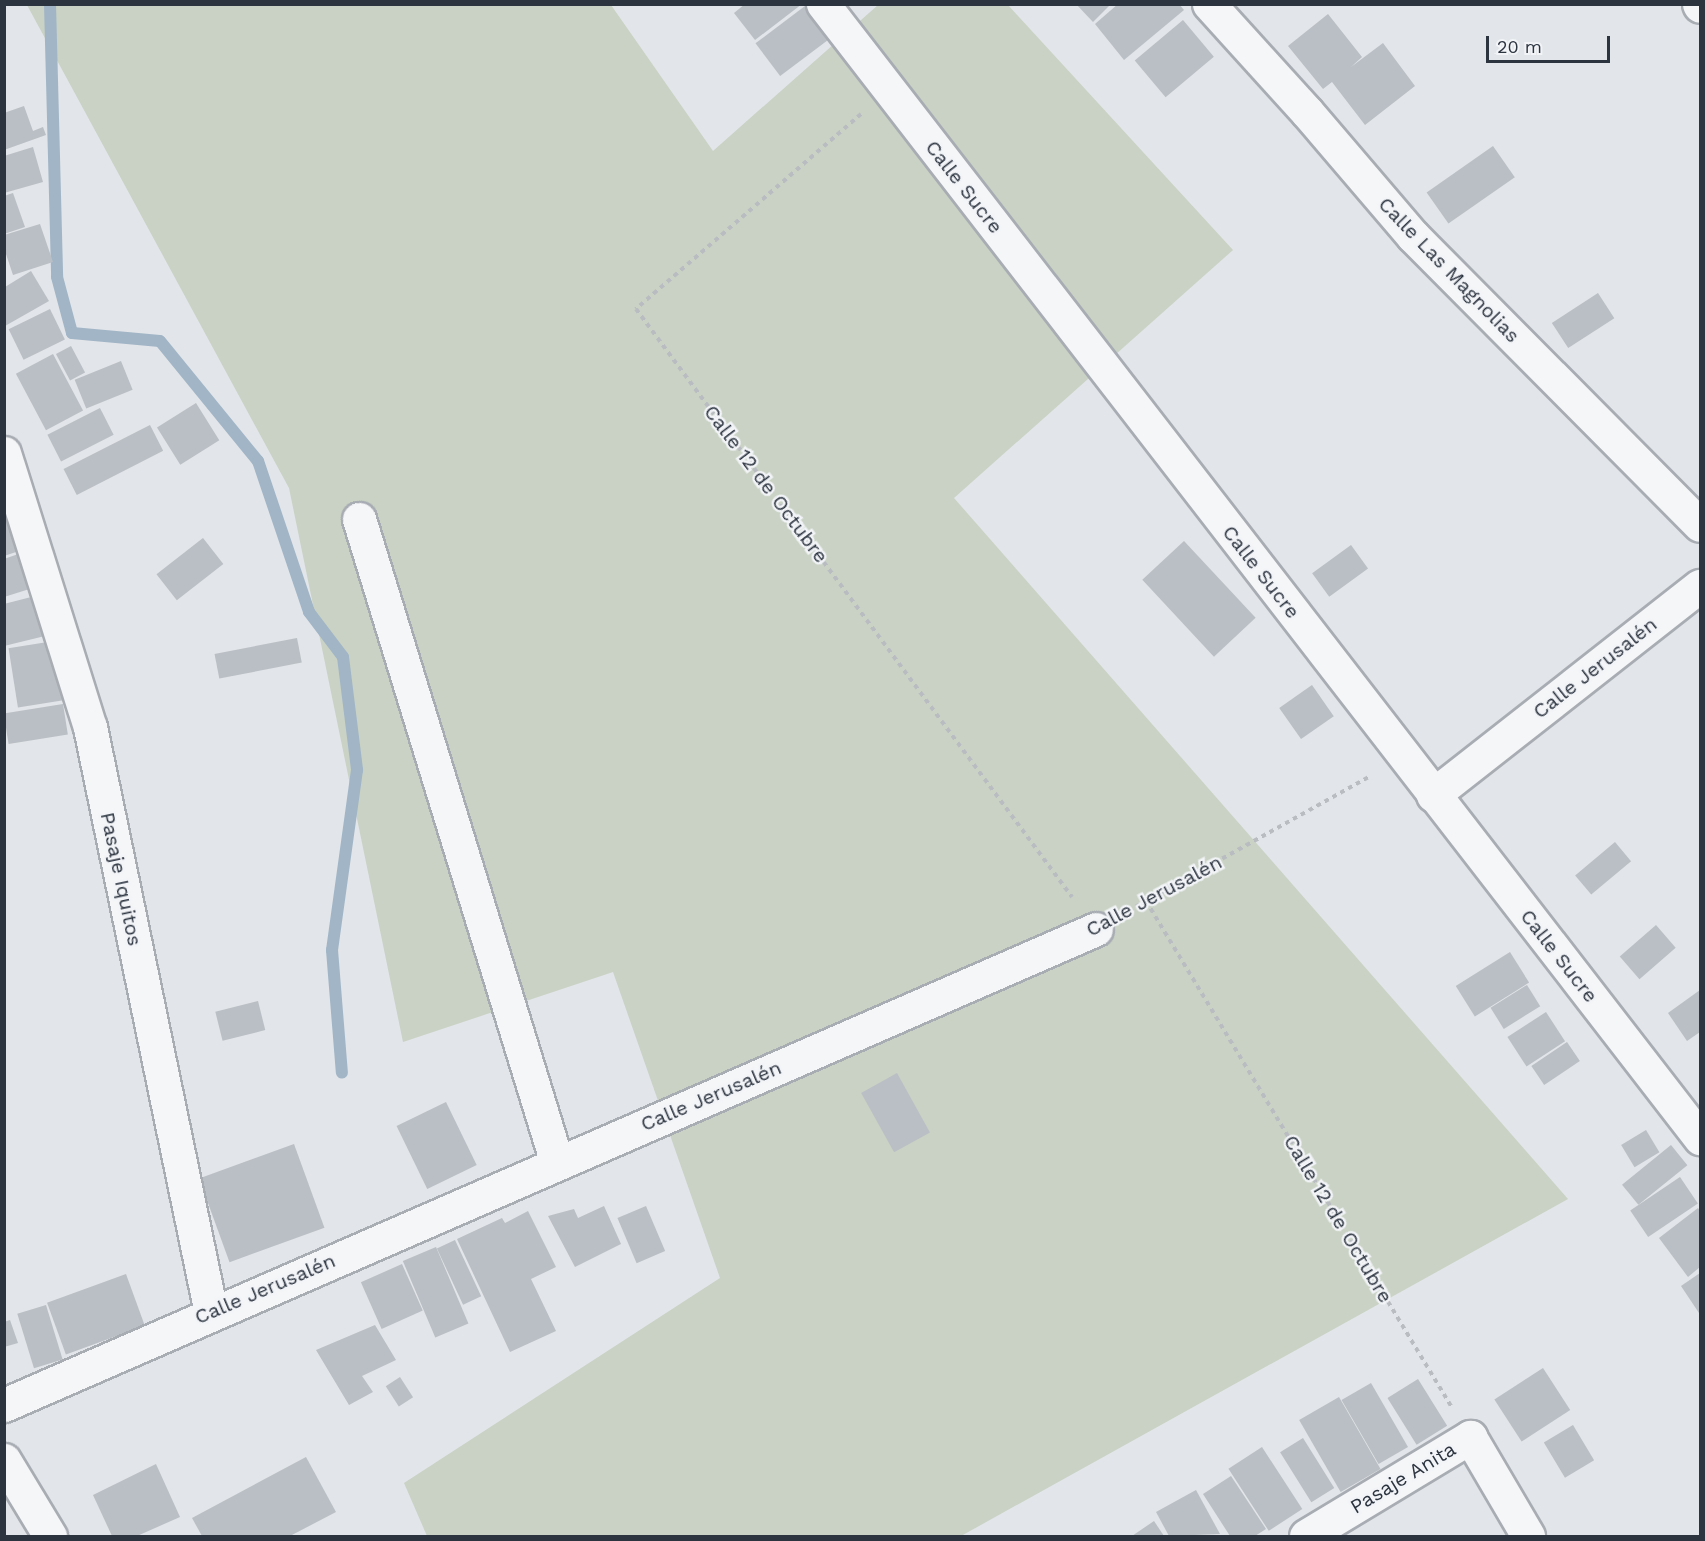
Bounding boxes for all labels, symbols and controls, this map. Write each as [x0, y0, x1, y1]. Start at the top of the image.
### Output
scale bar [1489, 24, 1614, 62]
text: 20 m [1497, 36, 1542, 57]
street label: Calle Sucre [920, 136, 1008, 238]
street label: Calle Las Magnolias [1373, 192, 1525, 348]
street label: Calle 12 de Octubre [699, 400, 833, 568]
street label: Calle Sucre [1217, 521, 1305, 623]
street label: Calle Jerusalén [1528, 612, 1662, 724]
street label: Pasaje Iquitos [95, 810, 147, 948]
street label: Calle Jerusalén [1082, 850, 1226, 942]
street label: Calle Sucre [1515, 905, 1603, 1007]
street label: Calle Jerusalén [637, 1056, 785, 1136]
street label: Calle 12 de Octubre [1278, 1131, 1398, 1307]
street label: Calle Jerusalén [191, 1249, 339, 1329]
street label: Pasaje Anita [1346, 1437, 1460, 1519]

